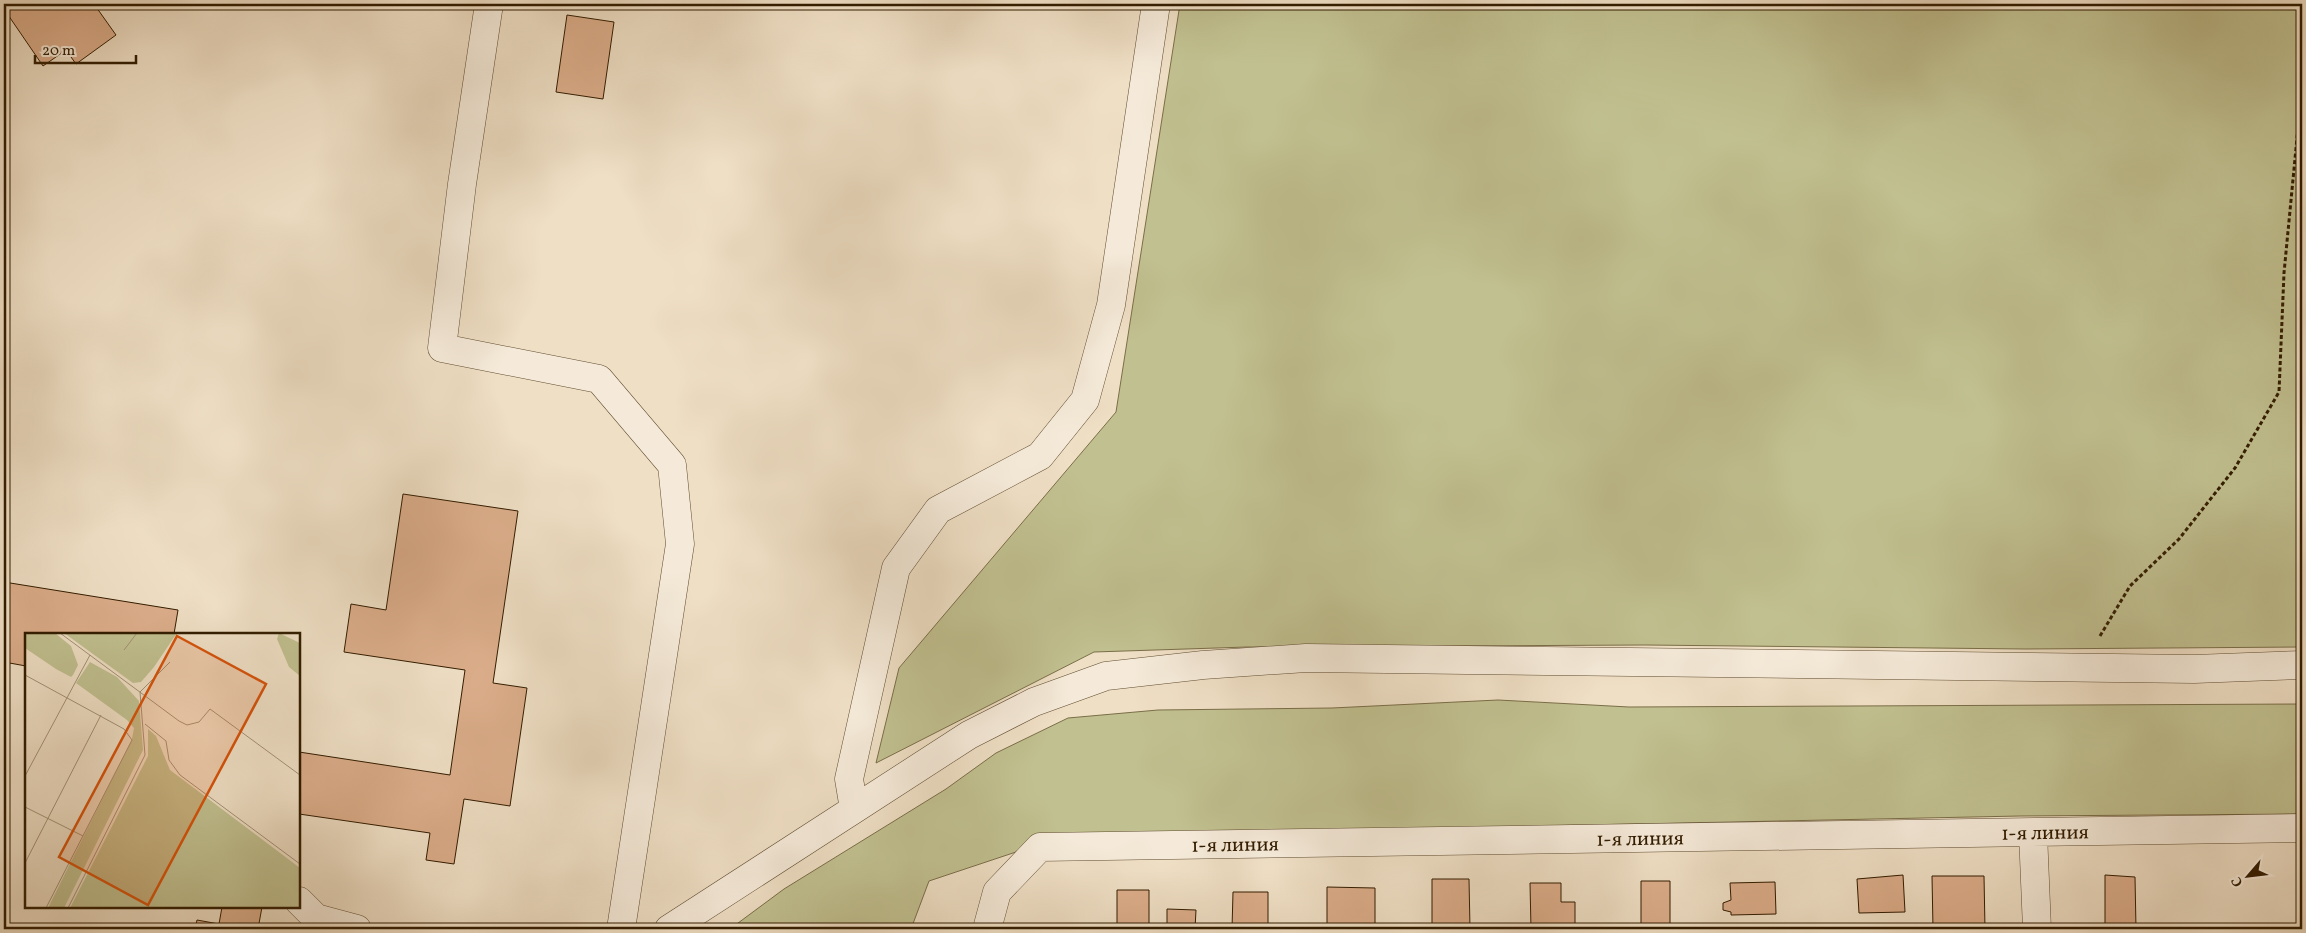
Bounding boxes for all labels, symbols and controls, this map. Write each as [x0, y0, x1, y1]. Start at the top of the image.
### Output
scale bar [35, 32, 136, 64]
text: 20 m [42, 41, 75, 62]
inset map [25, 633, 300, 908]
street label: 1-я линия [2001, 819, 2089, 849]
street label: 1-я линия [1596, 825, 1684, 855]
street label: 1-я линия [1191, 831, 1279, 861]
north arrow [2224, 850, 2274, 900]
text: С [2227, 873, 2248, 890]

